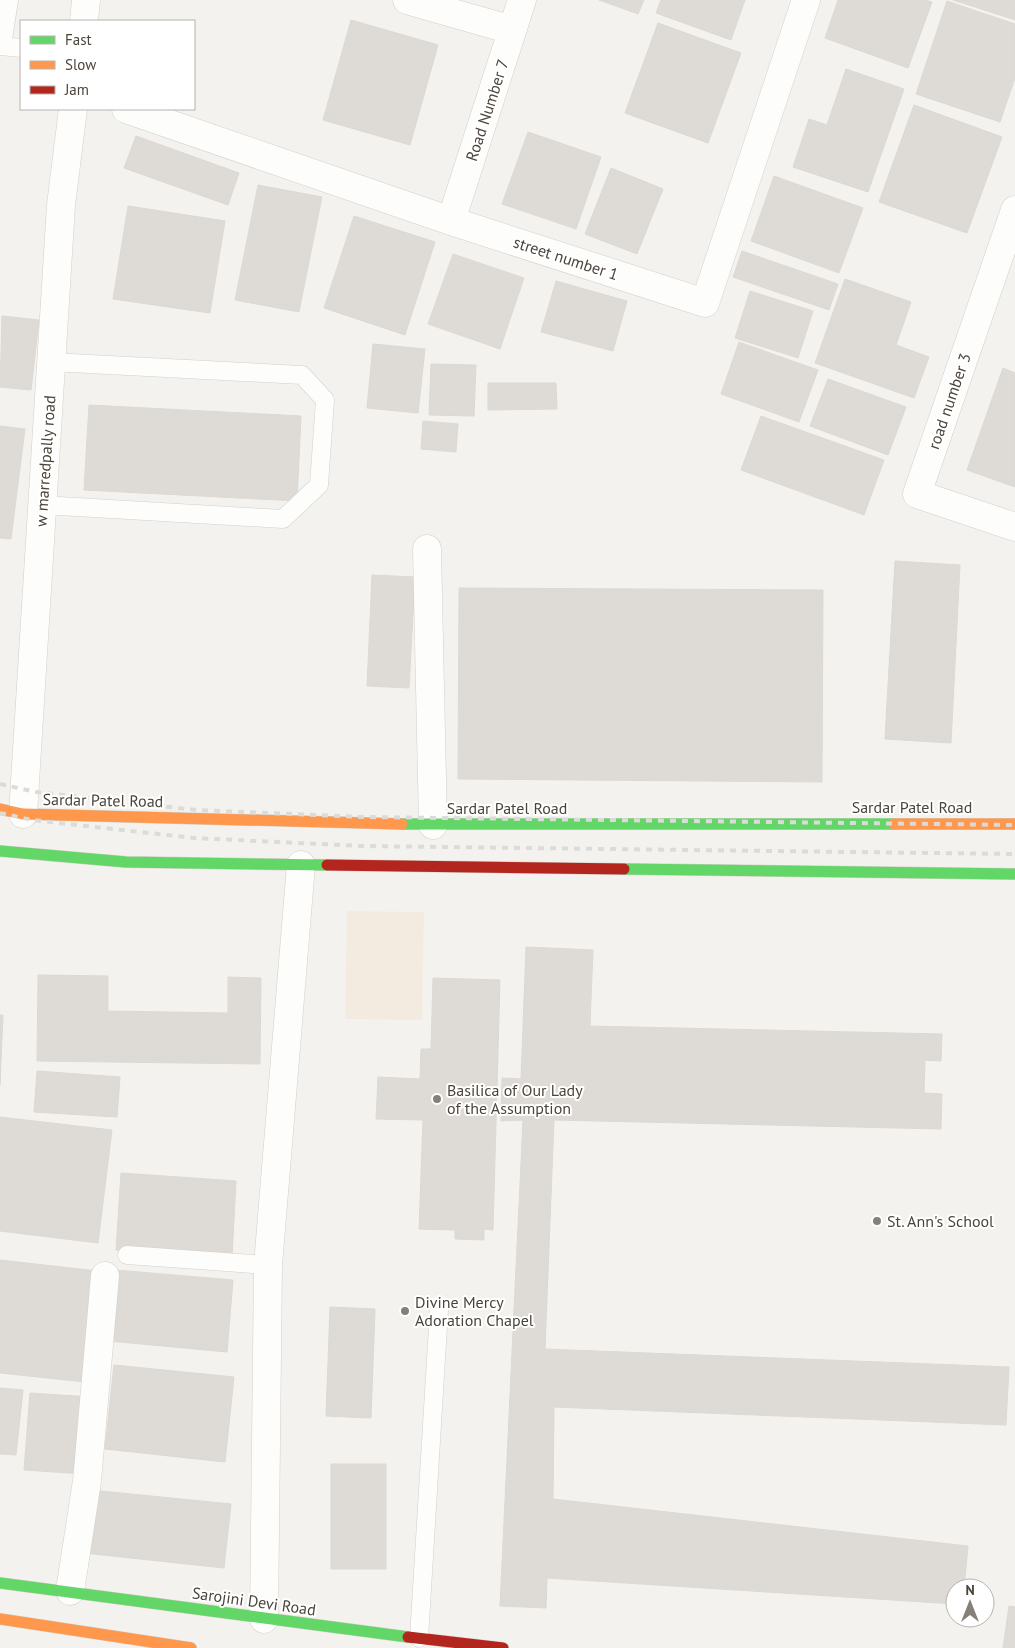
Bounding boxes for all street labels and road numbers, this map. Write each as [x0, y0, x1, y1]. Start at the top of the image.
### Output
street label: Road Number 7 [461, 57, 513, 163]
street label: street number 1 [511, 232, 621, 284]
street label: road number 3 [923, 350, 975, 452]
street label: w marredpally road [30, 395, 60, 527]
street label: Sardar Patel Road [43, 789, 163, 811]
street label: Sardar Patel Road [852, 797, 972, 817]
street label: Sardar Patel Road [447, 798, 567, 818]
street label: Sarojini Devi Road [191, 1582, 317, 1620]

